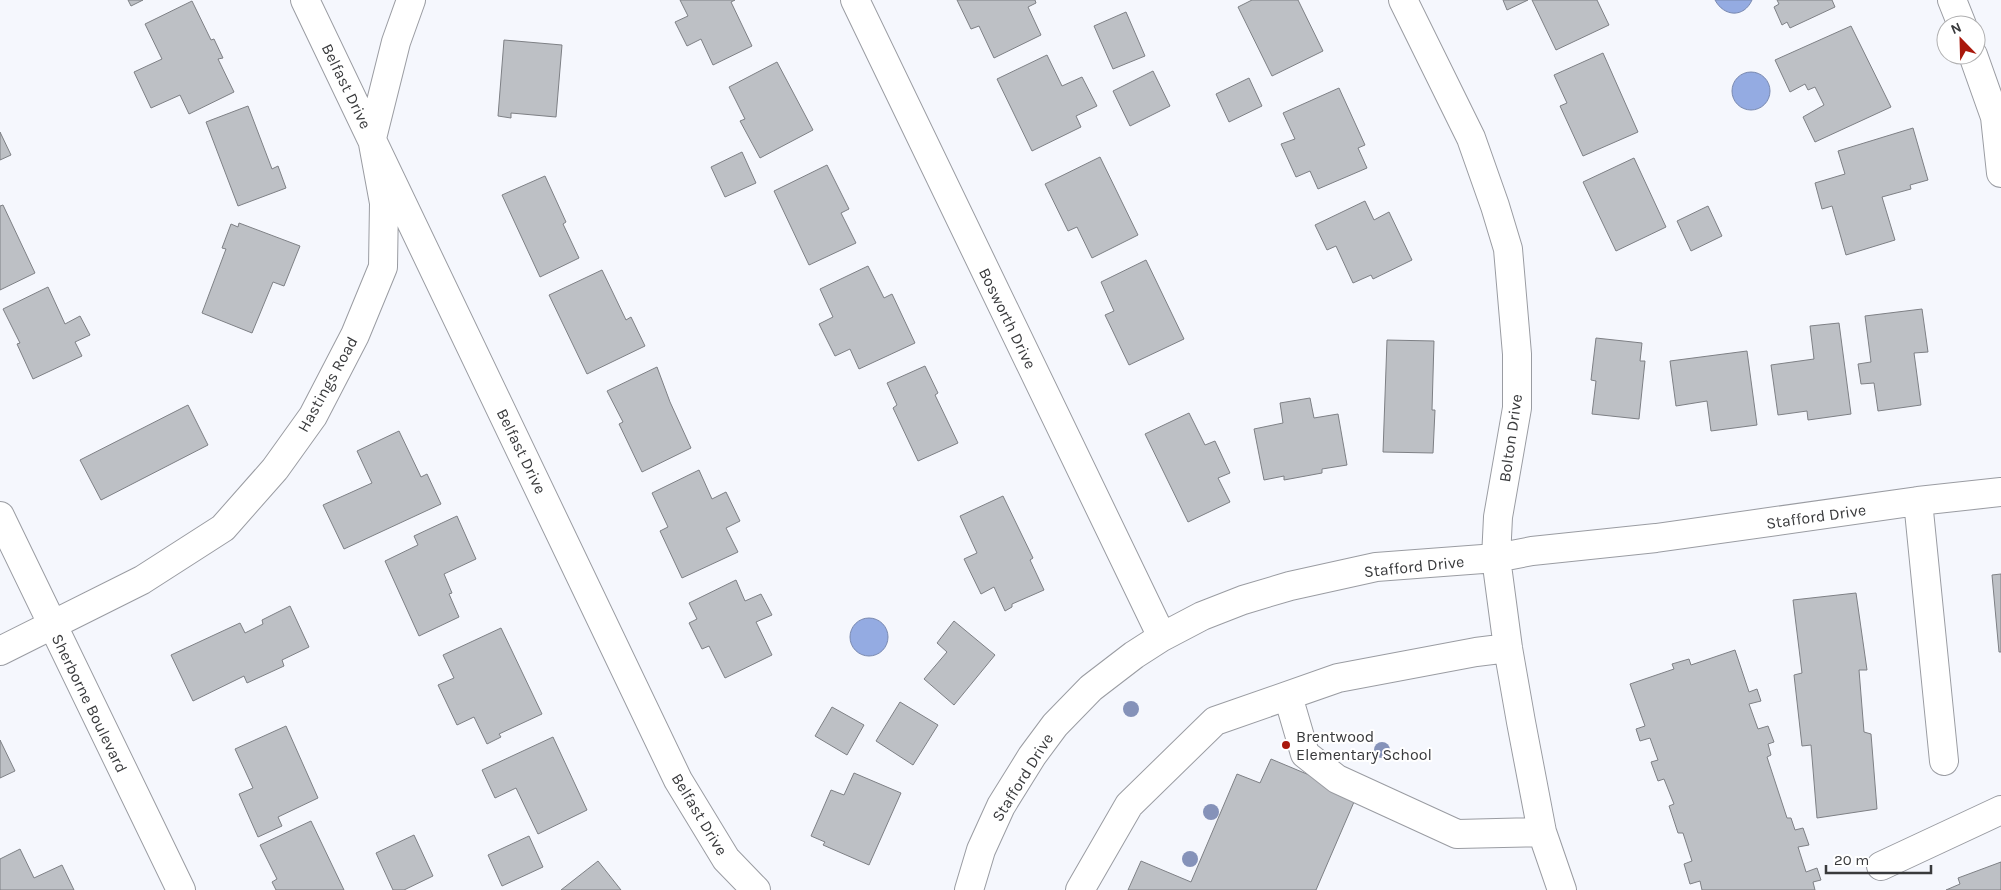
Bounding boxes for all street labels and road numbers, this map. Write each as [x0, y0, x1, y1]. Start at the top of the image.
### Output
street label: Belfast Drive [318, 40, 375, 132]
street label: Bosworth Drive [975, 265, 1040, 372]
street label: Hastings Road [293, 333, 362, 435]
street label: Bolton Drive [1495, 393, 1526, 483]
street label: Belfast Drive [493, 405, 550, 497]
street label: Stafford Drive [1765, 500, 1867, 533]
street label: Stafford Drive [1363, 552, 1465, 581]
street label: Sherborne Boulevard [48, 631, 131, 776]
street label: Stafford Drive [988, 730, 1057, 825]
street label: Belfast Drive [668, 770, 732, 859]

